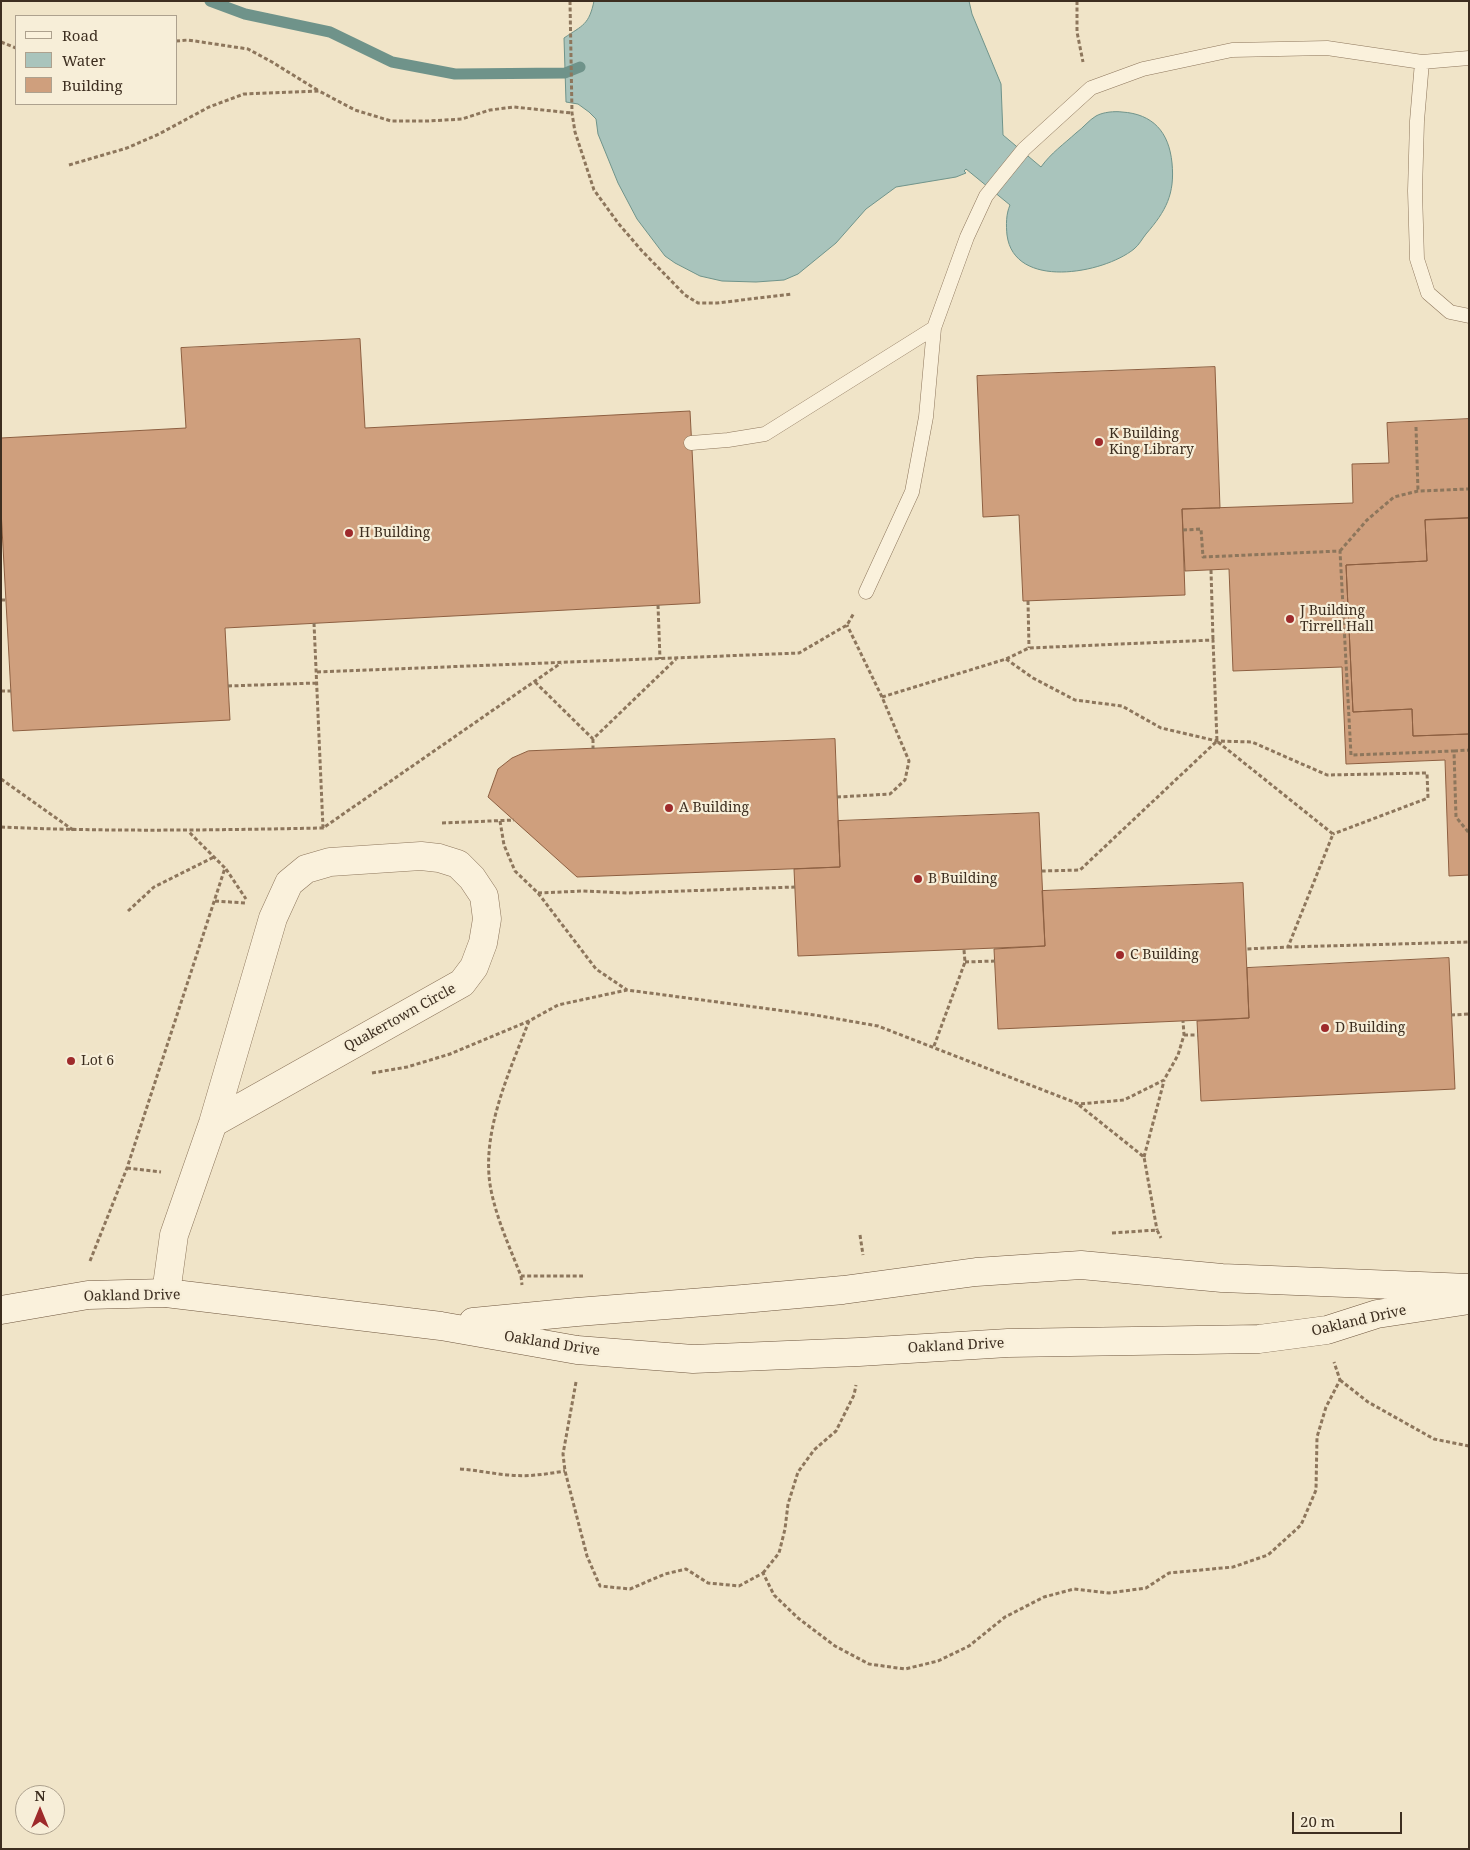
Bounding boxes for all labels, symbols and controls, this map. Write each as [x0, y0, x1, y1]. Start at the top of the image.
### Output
legend [15, 15, 178, 105]
text: Road [62, 25, 98, 45]
text: Water [62, 50, 105, 70]
text: Building [62, 75, 123, 95]
place label: K Building King Library [1109, 426, 1194, 458]
marker: K Building King Library [1093, 436, 1105, 448]
place label: H Building [359, 525, 430, 541]
marker: H Building [343, 527, 355, 539]
place label: J Building Tirrell Hall [1300, 603, 1374, 636]
marker: J Building Tirrell Hall [1284, 613, 1296, 625]
place label: A Building [679, 800, 749, 816]
marker: A Building [663, 802, 675, 814]
place label: B Building [928, 871, 997, 887]
marker: B Building [912, 873, 924, 885]
place label: C Building [1130, 947, 1199, 963]
marker: C Building [1114, 949, 1126, 961]
street label: Quakertown Circle [341, 980, 459, 1056]
place label: D Building [1335, 1020, 1405, 1036]
marker: D Building [1319, 1022, 1331, 1034]
place label: Lot 6 [81, 1053, 114, 1069]
marker: Lot 6 [65, 1055, 77, 1067]
street label: Oakland Drive [83, 1287, 181, 1305]
street label: Oakland Drive [1310, 1302, 1408, 1340]
street label: Oakland Drive [503, 1328, 601, 1360]
street label: Oakland Drive [907, 1335, 1005, 1357]
north arrow [15, 1785, 65, 1835]
text: N [34, 1786, 46, 1805]
scale bar [1295, 1802, 1405, 1834]
text: 20 m [1300, 1811, 1335, 1831]

